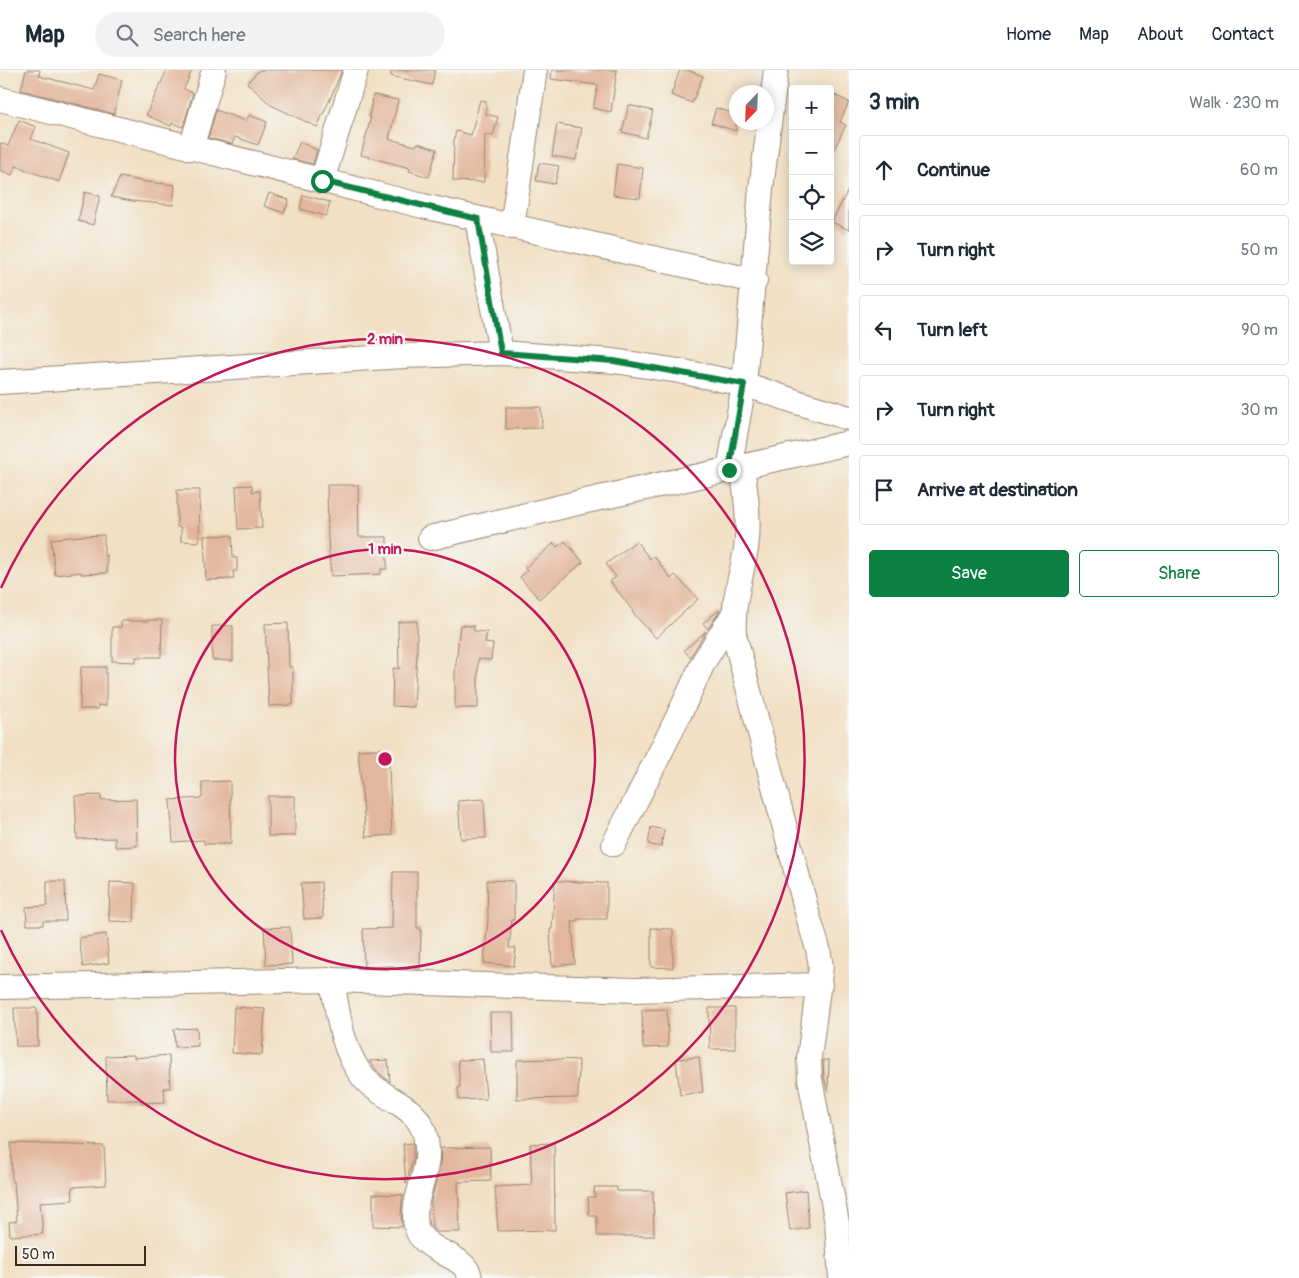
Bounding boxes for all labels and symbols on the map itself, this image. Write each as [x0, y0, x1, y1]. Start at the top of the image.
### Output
north arrow [729, 85, 774, 130]
route start [311, 170, 334, 193]
text: 2 min [367, 330, 403, 349]
route end [718, 459, 741, 482]
text: 1 min [368, 540, 402, 559]
centre of rings [376, 750, 394, 768]
scale bar [15, 1243, 146, 1266]

